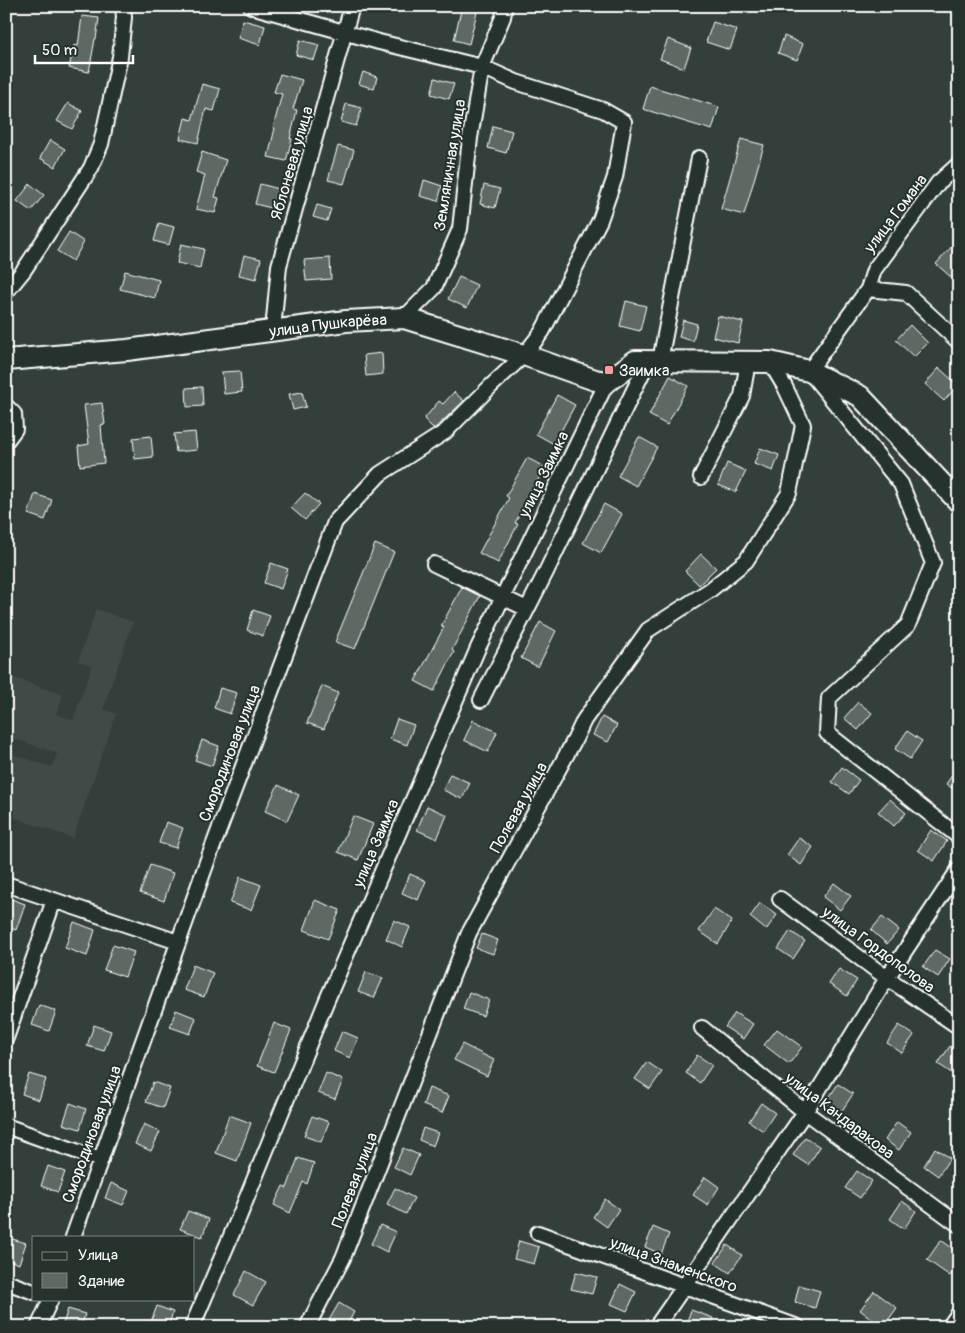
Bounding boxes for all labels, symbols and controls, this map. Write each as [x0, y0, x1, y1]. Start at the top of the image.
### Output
scale bar [35, 32, 132, 64]
text: 50 m [42, 41, 77, 60]
street label: Земляничная улица [430, 98, 470, 233]
street label: Яблоневая улица [266, 104, 318, 222]
street label: улица Гомана [859, 170, 932, 258]
street label: улица Пушкарёва [267, 310, 387, 342]
place label: Заимка [619, 361, 669, 381]
marker: Заимка [603, 364, 615, 376]
street label: улица Заимка [514, 428, 573, 522]
street label: Смородиновая улица [195, 682, 265, 824]
street label: Полевая улица [486, 759, 552, 856]
street label: улица Заимка [348, 796, 403, 891]
street label: улица Гордополова [817, 902, 939, 997]
street label: Смородиновая улица [58, 1063, 126, 1206]
street label: улица Кандаракова [780, 1067, 898, 1164]
street label: Полевая улица [328, 1130, 382, 1231]
street label: улица Знаменского [606, 1232, 740, 1297]
legend [32, 1236, 195, 1300]
text: Улица [78, 1246, 118, 1265]
text: Здание [78, 1272, 125, 1291]

